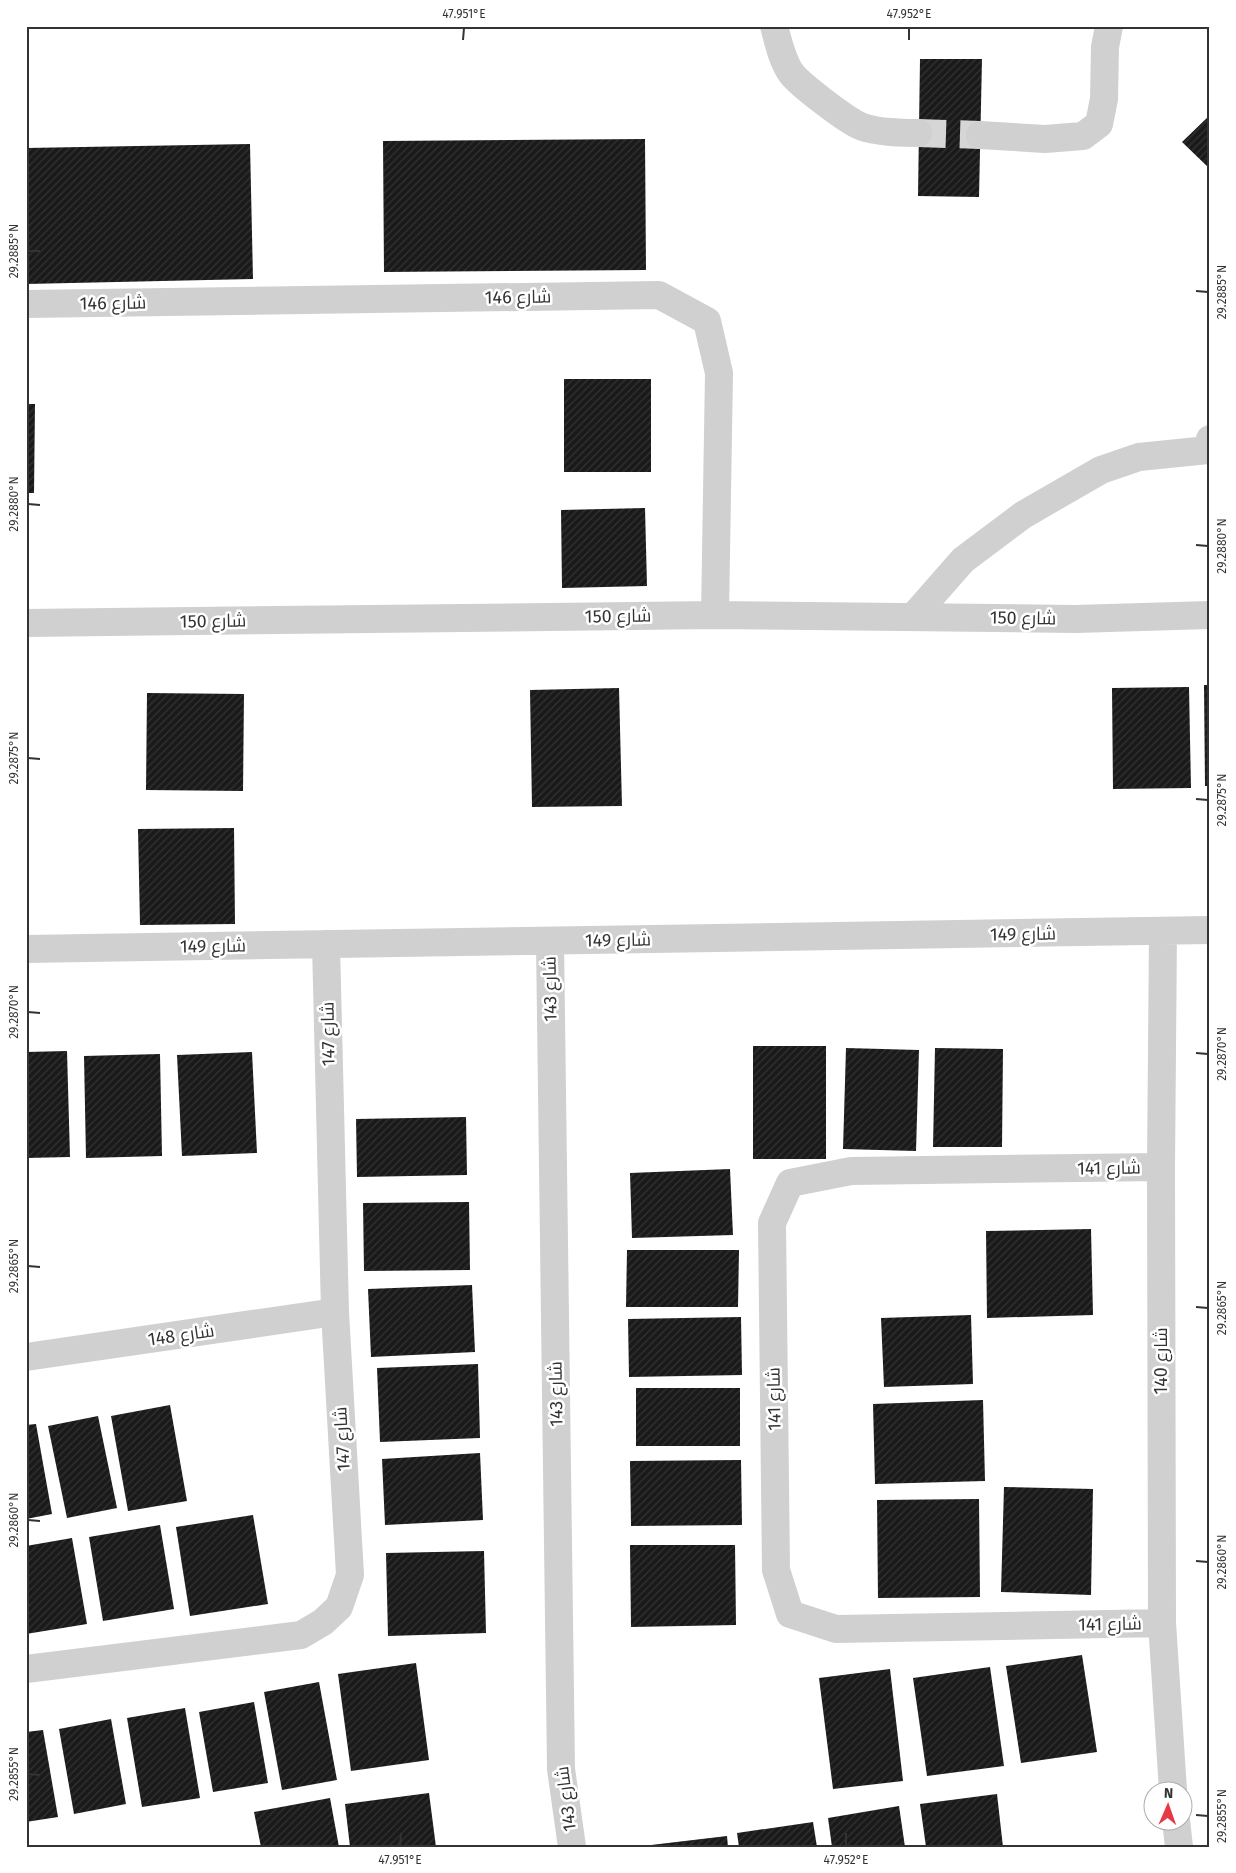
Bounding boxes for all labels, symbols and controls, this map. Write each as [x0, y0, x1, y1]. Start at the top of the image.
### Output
text: 47.951°E [442, 7, 486, 21]
text: 47.952°E [887, 7, 931, 21]
text: 29.2885°N [7, 224, 21, 278]
text: 29.2885°N [1215, 265, 1229, 319]
street label: شارع 146 [485, 285, 552, 310]
street label: شارع 146 [80, 291, 147, 316]
text: 29.2880°N [7, 476, 21, 532]
text: 29.2880°N [1215, 518, 1229, 574]
street label: شارع 150 [585, 604, 651, 629]
street label: شارع 150 [990, 606, 1056, 631]
street label: شارع 150 [180, 609, 246, 634]
text: 29.2875°N [7, 732, 21, 784]
text: 29.2875°N [1215, 774, 1229, 826]
street label: شارع 149 [990, 922, 1056, 947]
street label: شارع 149 [585, 928, 651, 953]
street label: شارع 149 [180, 934, 246, 959]
street label: شارع 143 [538, 956, 563, 1022]
text: 29.2870°N [7, 985, 21, 1039]
street label: شارع 147 [316, 1002, 341, 1066]
text: 29.2870°N [1215, 1027, 1229, 1081]
street label: شارع 141 [1077, 1156, 1141, 1181]
text: 29.2865°N [7, 1239, 21, 1293]
text: 29.2865°N [1215, 1281, 1229, 1335]
street label: شارع 148 [146, 1319, 216, 1352]
street label: شارع 140 [1150, 1327, 1173, 1395]
street label: شارع 143 [544, 1361, 569, 1427]
street label: شارع 141 [762, 1367, 787, 1431]
street label: شارع 147 [329, 1406, 356, 1472]
text: 29.2860°N [7, 1492, 21, 1548]
text: 29.2860°N [1215, 1534, 1229, 1590]
street label: شارع 141 [1078, 1612, 1142, 1637]
text: 29.2855°N [7, 1747, 21, 1801]
street label: شارع 143 [551, 1765, 582, 1833]
north arrow [1144, 1780, 1194, 1830]
text: N [1163, 1785, 1173, 1802]
text: 29.2855°N [1215, 1789, 1229, 1843]
text: 47.951°E [378, 1853, 422, 1867]
text: 47.952°E [824, 1853, 868, 1867]

